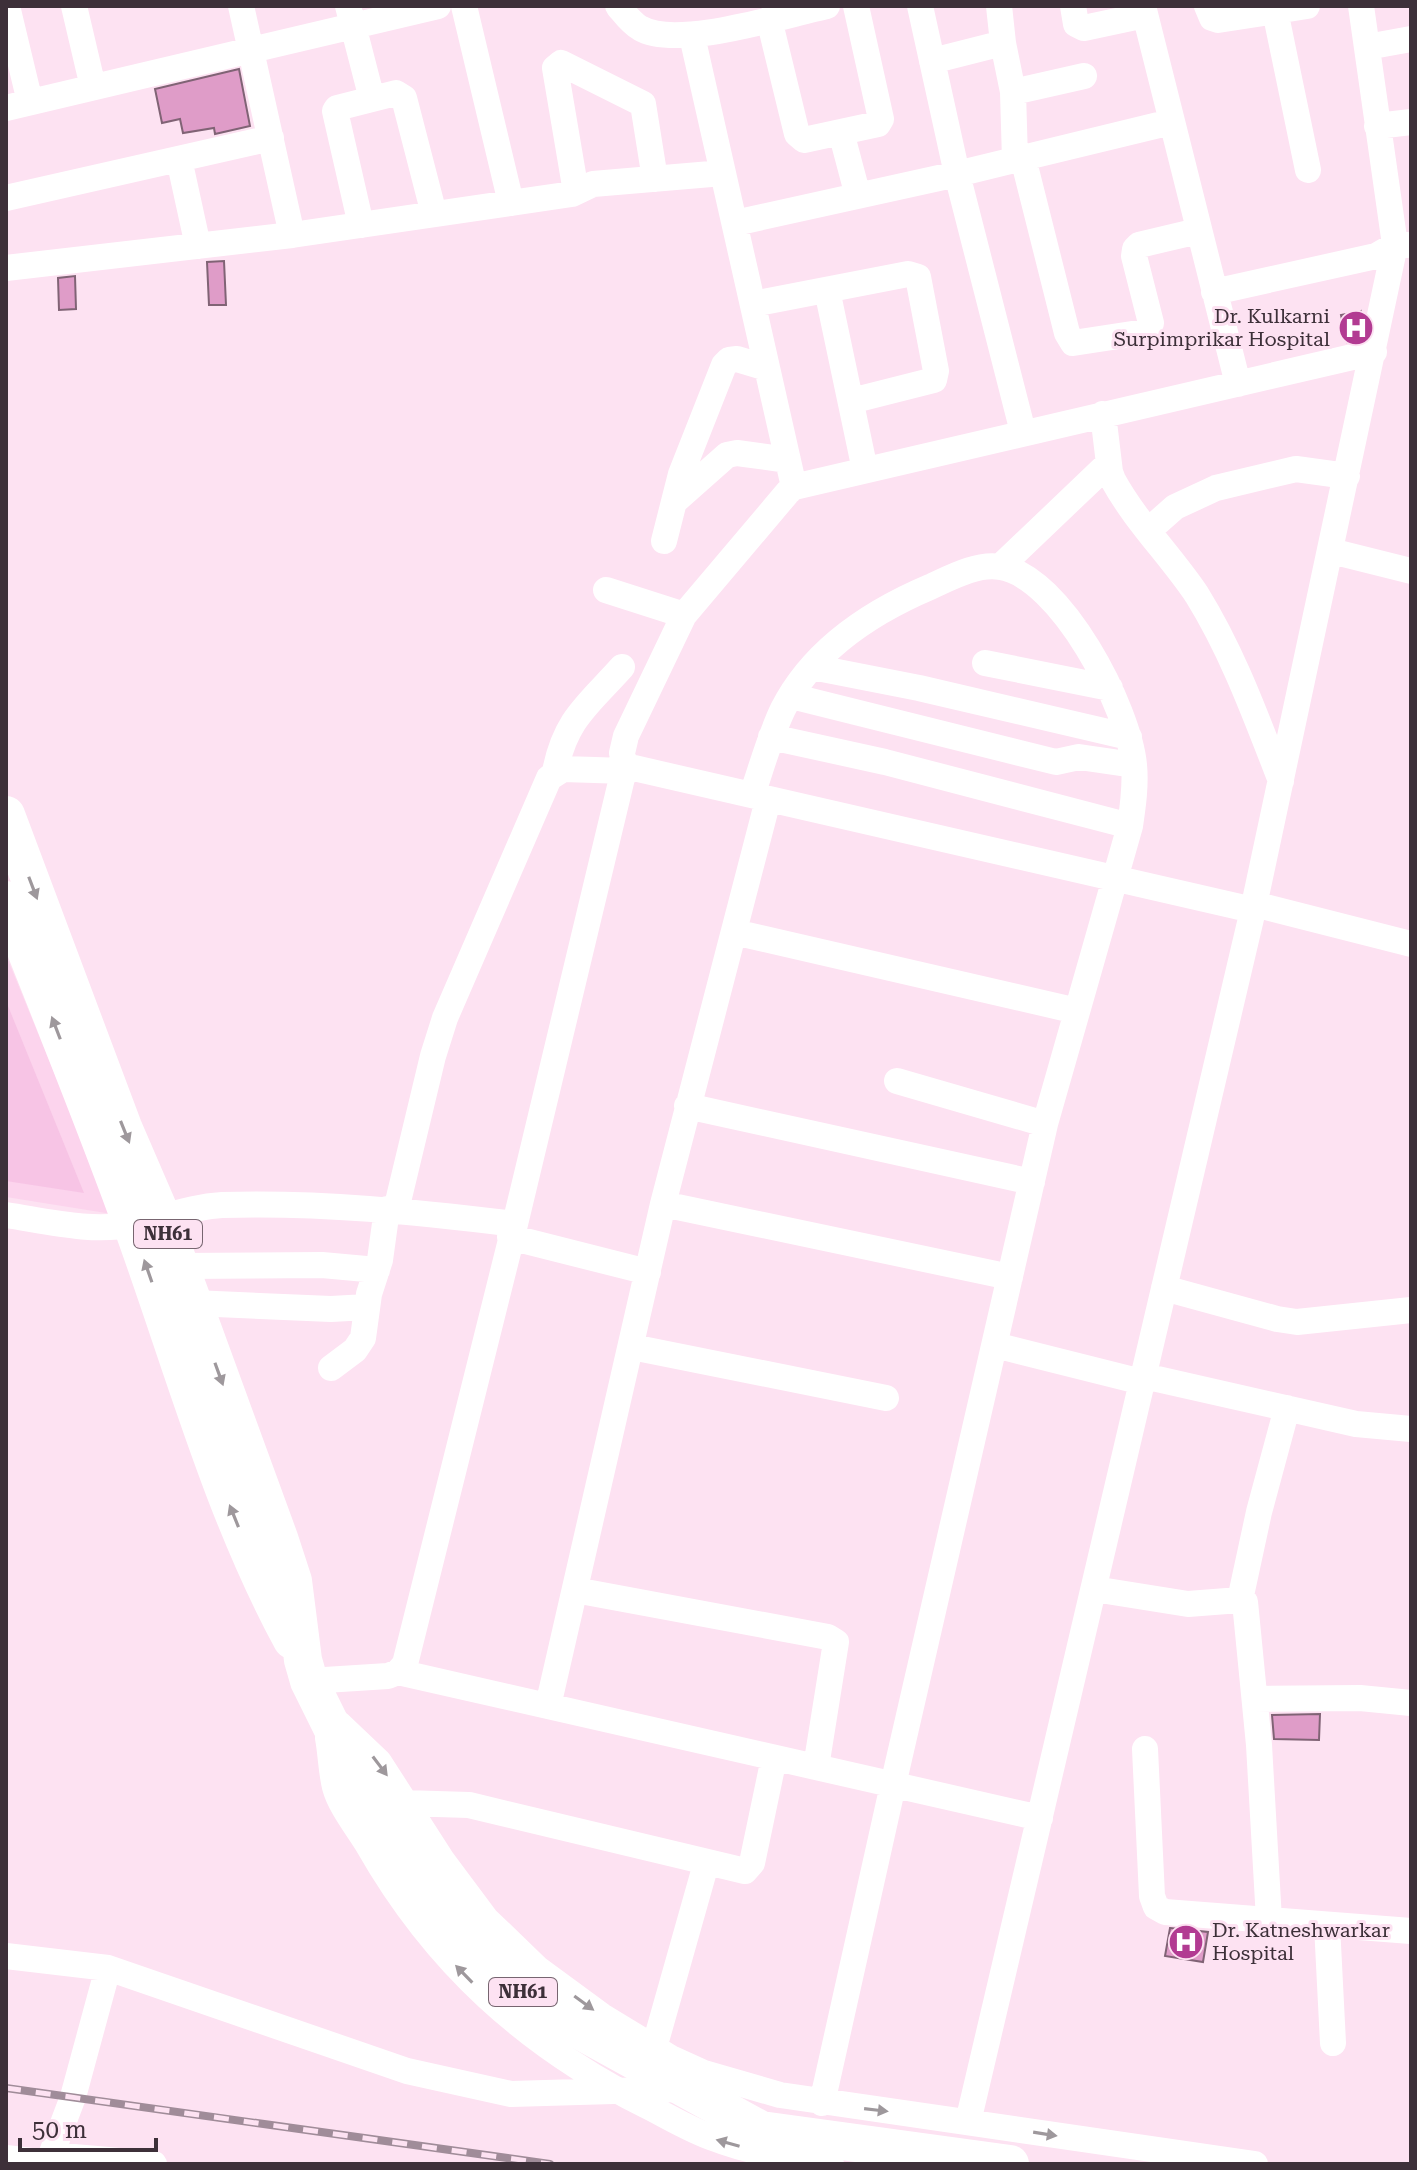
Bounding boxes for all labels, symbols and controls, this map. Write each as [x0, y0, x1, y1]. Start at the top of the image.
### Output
place label: Dr. Kulkarni Surpimprikar Hospital [1113, 304, 1330, 351]
hospital icon: Dr. Kulkarni Surpimprikar Hospital [1337, 309, 1375, 347]
one-way arrow [27, 877, 40, 901]
one-way arrow [49, 1016, 62, 1040]
one-way arrow [119, 1120, 132, 1144]
road number: NH61 [134, 1220, 202, 1248]
one-way arrow [141, 1259, 154, 1283]
one-way arrow [213, 1362, 226, 1386]
one-way arrow [227, 1504, 240, 1528]
one-way arrow [371, 1756, 387, 1776]
place label: Dr. Katneshwarkar Hospital [1212, 1918, 1390, 1965]
hospital icon: Dr. Katneshwarkar Hospital [1167, 1923, 1205, 1961]
one-way arrow [455, 1965, 473, 1984]
road number: NH61 [489, 1978, 557, 2006]
one-way arrow [573, 1995, 595, 2011]
scale bar [20, 2102, 156, 2152]
one-way arrow [864, 2104, 889, 2117]
text: 50 m [32, 2116, 87, 2144]
one-way arrow [1033, 2128, 1058, 2141]
one-way arrow [715, 2136, 739, 2149]

